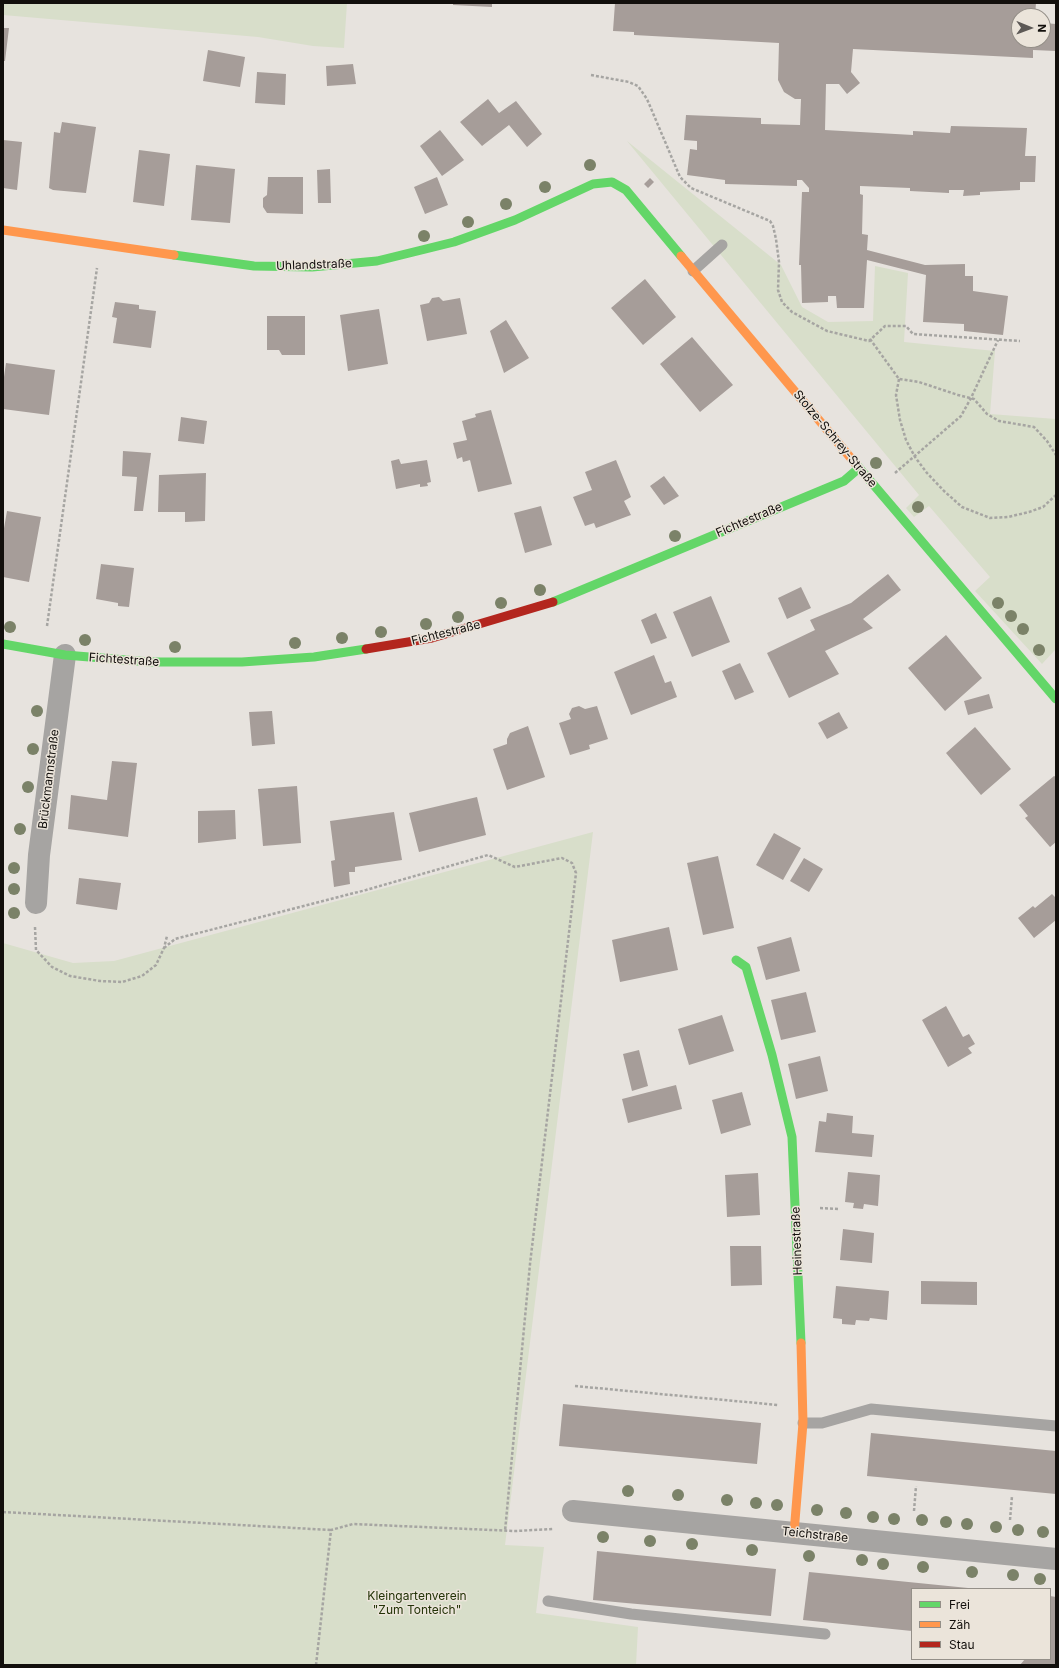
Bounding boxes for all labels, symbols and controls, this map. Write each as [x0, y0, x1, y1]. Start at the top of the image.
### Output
north arrow [1011, 8, 1051, 48]
text: N [1035, 24, 1049, 33]
street label: Uhlandstraße [276, 256, 352, 274]
street label: Stolze-Schrey-Straße [790, 388, 880, 490]
street label: Fichtestraße [714, 500, 784, 540]
street label: Fichtestraße [410, 617, 482, 649]
street label: Fichtestraße [88, 650, 160, 670]
street label: Brückmannstraße [36, 728, 62, 830]
street label: Heinestraße [789, 1206, 805, 1276]
street label: Teichstraße [781, 1524, 849, 1546]
legend [911, 1588, 1051, 1660]
park label: Kleingartenverein "Zum Tonteich" [367, 1589, 467, 1617]
text: Frei [949, 1597, 970, 1612]
text: Zäh [949, 1617, 970, 1632]
text: Stau [949, 1637, 975, 1652]

